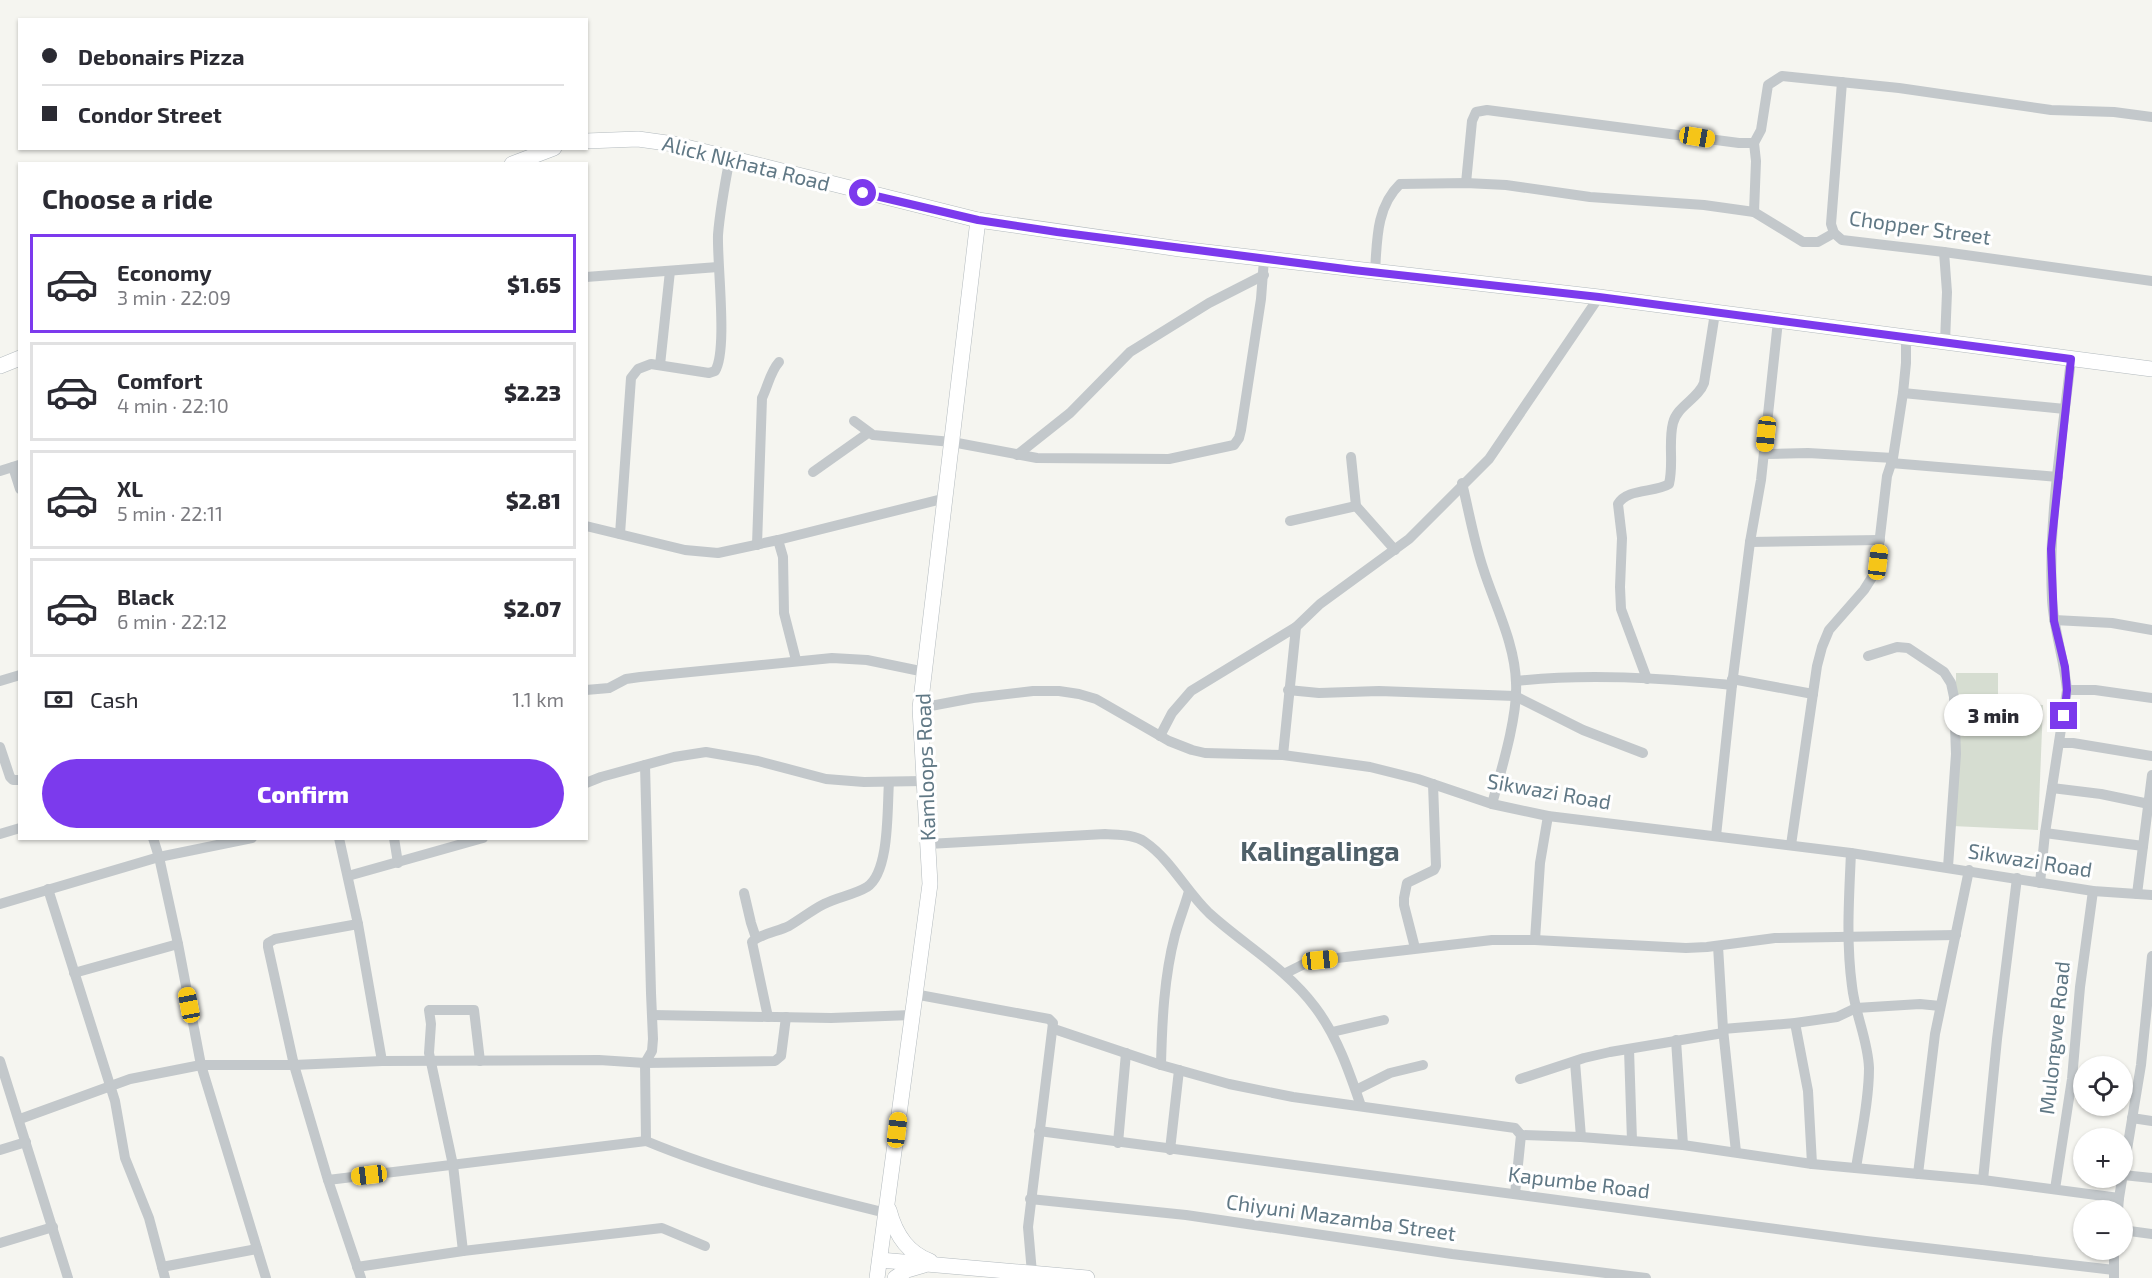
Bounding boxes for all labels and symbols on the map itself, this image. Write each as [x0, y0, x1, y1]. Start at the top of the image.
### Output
car [1678, 125, 1716, 149]
street label: Alick Nkhata Road [660, 130, 833, 195]
route start [849, 179, 876, 206]
street label: Chopper Street [1848, 204, 1993, 249]
car [1755, 415, 1777, 453]
car [1867, 543, 1889, 581]
street label: Kamloops Road [909, 692, 940, 842]
callout: 3 min [1944, 695, 2043, 737]
route end [2050, 702, 2077, 729]
street label: Sikwazi Road [1485, 767, 1613, 814]
district label: Kalingalinga [1240, 834, 1400, 866]
street label: Sikwazi Road [1966, 837, 2094, 882]
car [1301, 949, 1339, 971]
street label: Mulongwe Road [2033, 960, 2074, 1116]
car [177, 986, 201, 1024]
car [886, 1111, 908, 1149]
street label: Kapumbe Road [1507, 1160, 1652, 1203]
car [350, 1164, 388, 1186]
street label: Chiyuni Mazamba Street [1225, 1188, 1458, 1245]

